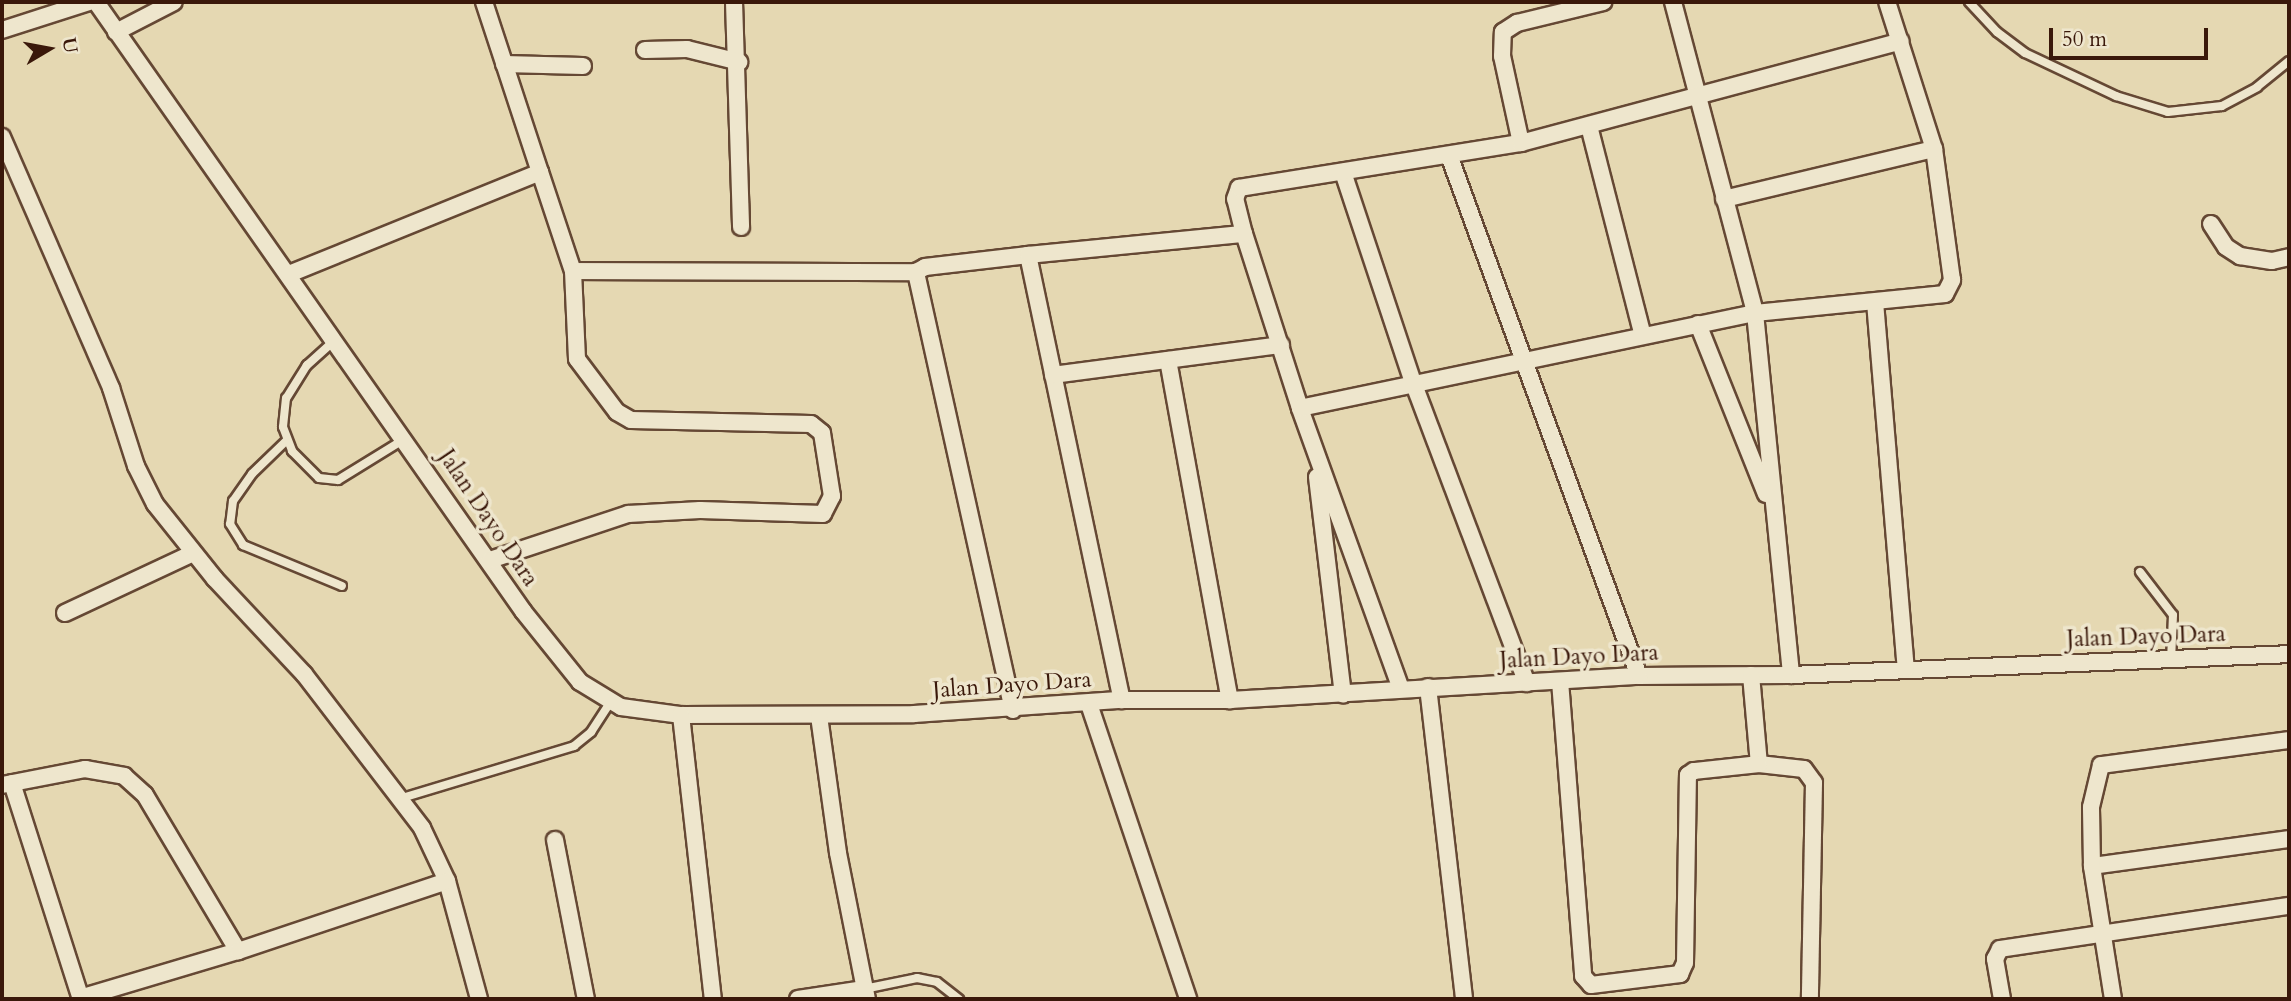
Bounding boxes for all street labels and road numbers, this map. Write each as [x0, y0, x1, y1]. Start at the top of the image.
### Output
street label: Jalan Dayo Dara [432, 444, 544, 592]
street label: Jalan Dayo Dara [2066, 620, 2226, 654]
street label: Jalan Dayo Dara [1499, 639, 1659, 675]
street label: Jalan Dayo Dara [932, 666, 1092, 704]

